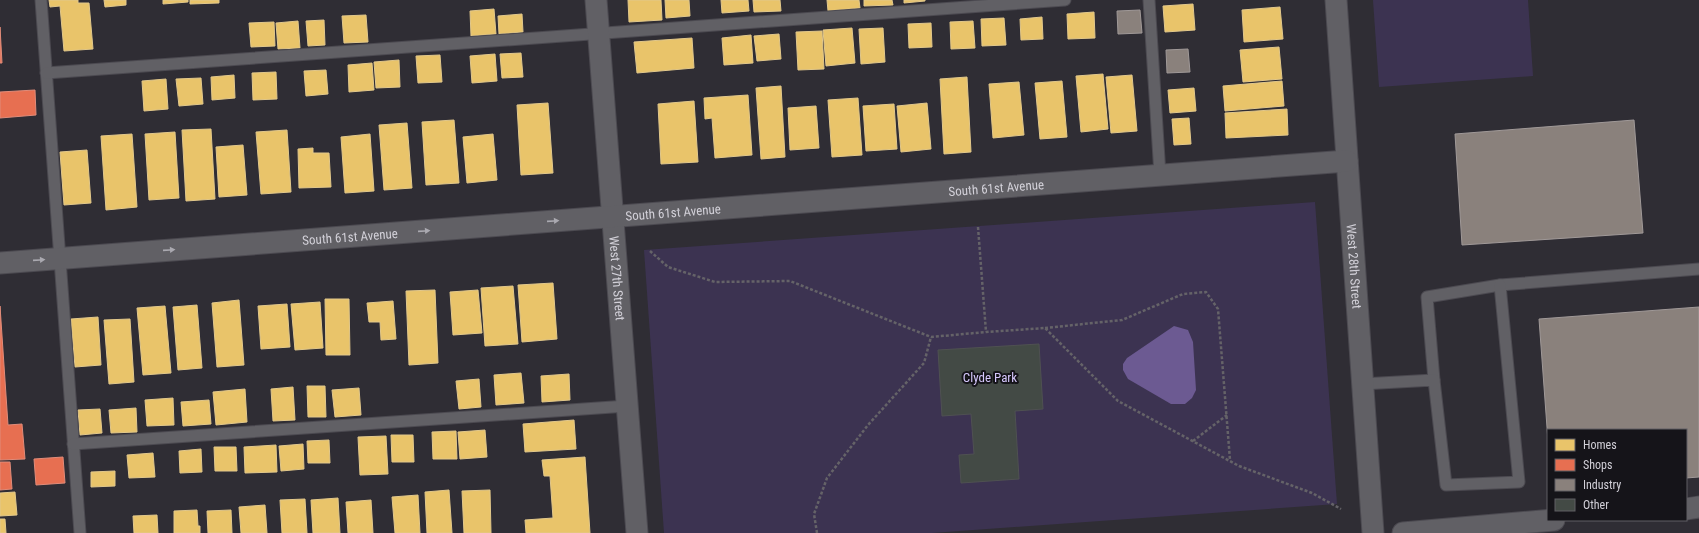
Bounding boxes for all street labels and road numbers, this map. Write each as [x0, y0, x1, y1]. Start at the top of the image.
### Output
street label: South 61st Avenue [948, 177, 1045, 199]
street label: South 61st Avenue [625, 201, 721, 224]
street label: West 28th Street [1344, 223, 1364, 309]
street label: South 61st Avenue [302, 226, 398, 248]
street label: West 27th Street [606, 235, 628, 321]

